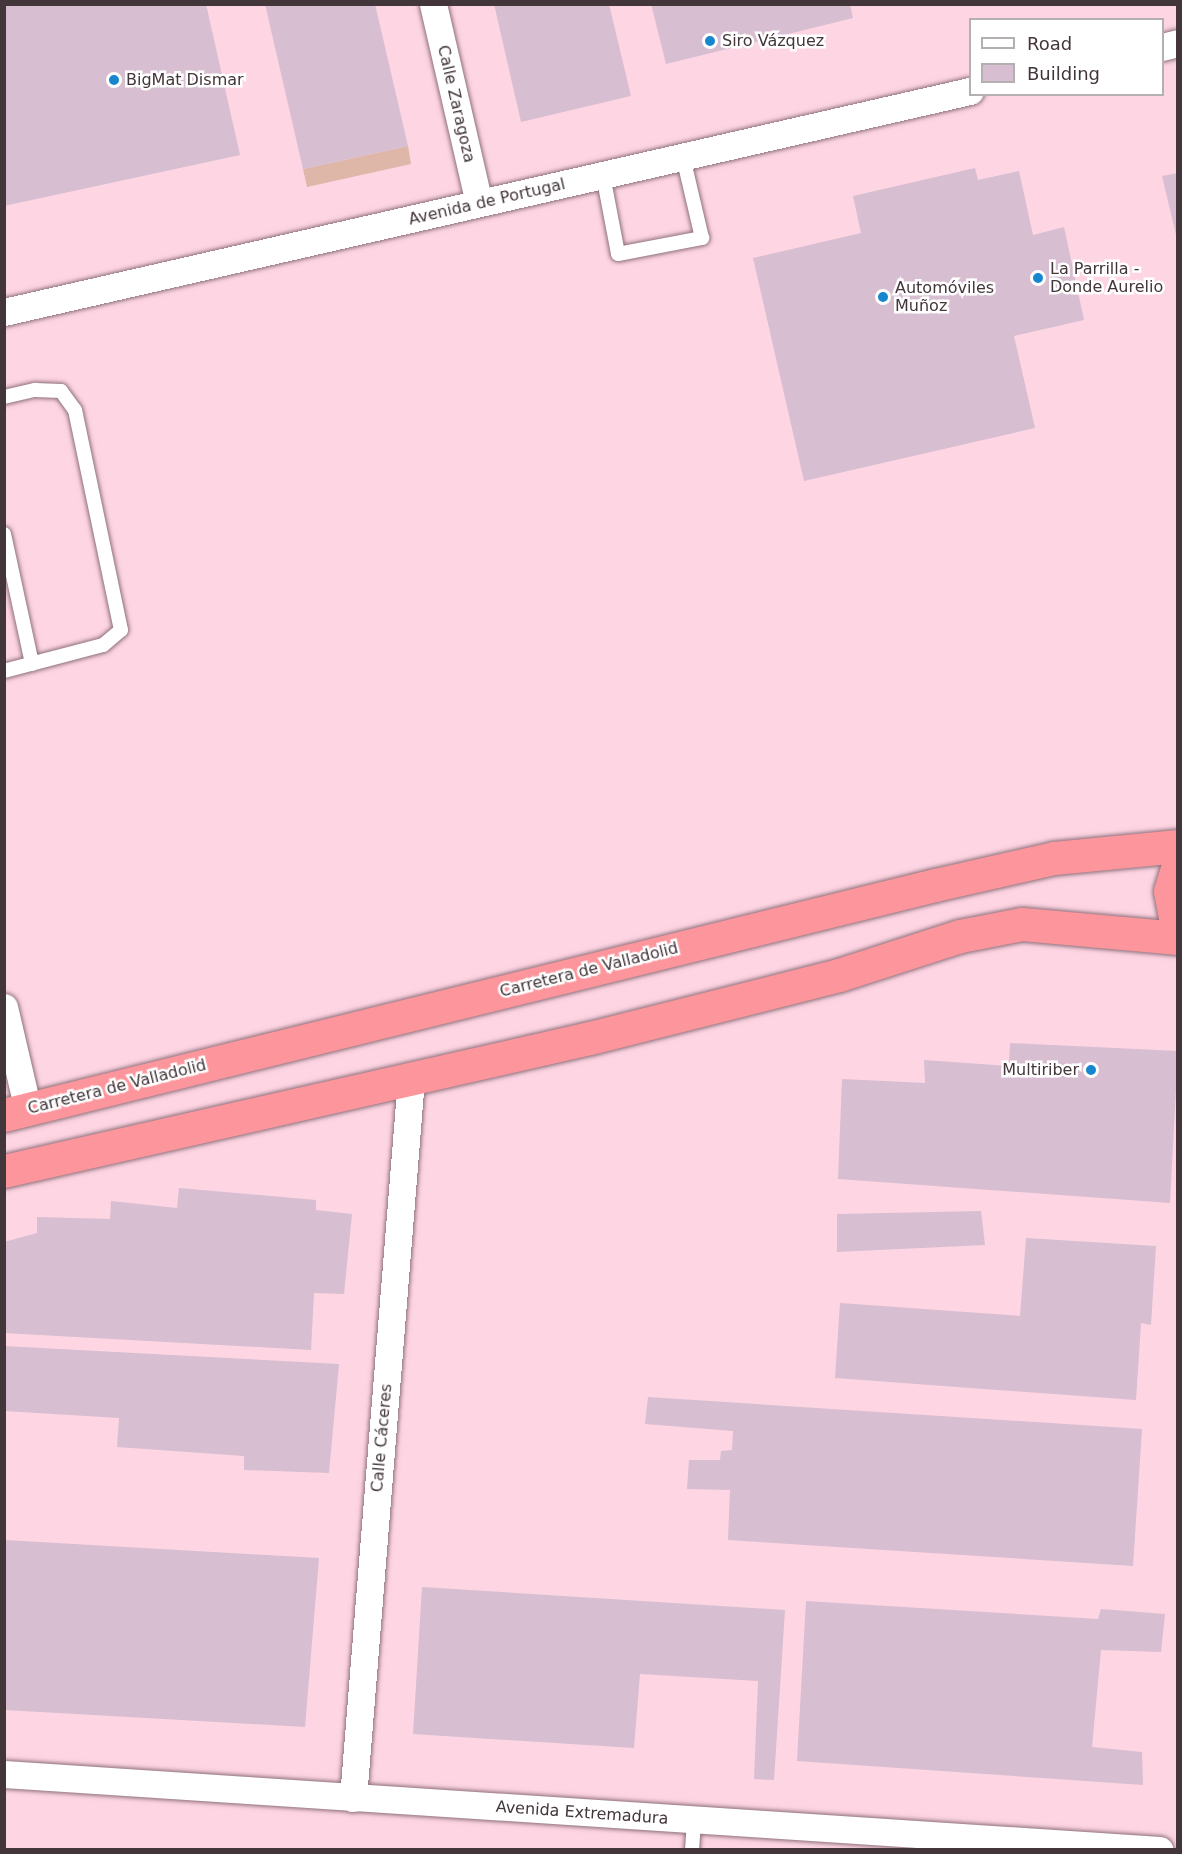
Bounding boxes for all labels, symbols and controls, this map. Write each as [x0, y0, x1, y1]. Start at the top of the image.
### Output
legend [969, 18, 1164, 96]
place label: Siro Vázquez [722, 31, 824, 51]
text: Road [1027, 33, 1072, 54]
marker: Siro Vázquez [703, 34, 717, 48]
street label: Calle Zaragoza [433, 43, 479, 165]
text: Building [1027, 63, 1100, 84]
place label: BigMat Dismar [126, 70, 244, 90]
marker: BigMat Dismar [107, 73, 121, 87]
street label: Avenida de Portugal [407, 175, 567, 229]
place label: La Parrilla - Donde Aurelio [1050, 259, 1163, 297]
marker: La Parrilla - Donde Aurelio [1031, 271, 1045, 285]
place label: Automóviles Muñoz [895, 278, 994, 316]
marker: Automóviles Muñoz [876, 290, 890, 304]
street label: Carretera de Valladolid [498, 939, 680, 1001]
street label: Carretera de Valladolid [26, 1056, 208, 1118]
place label: Multiriber [1002, 1060, 1079, 1080]
marker: Multiriber [1084, 1063, 1098, 1077]
street label: Calle Cáceres [368, 1383, 396, 1493]
street label: Avenida Extremadura [495, 1797, 669, 1829]

